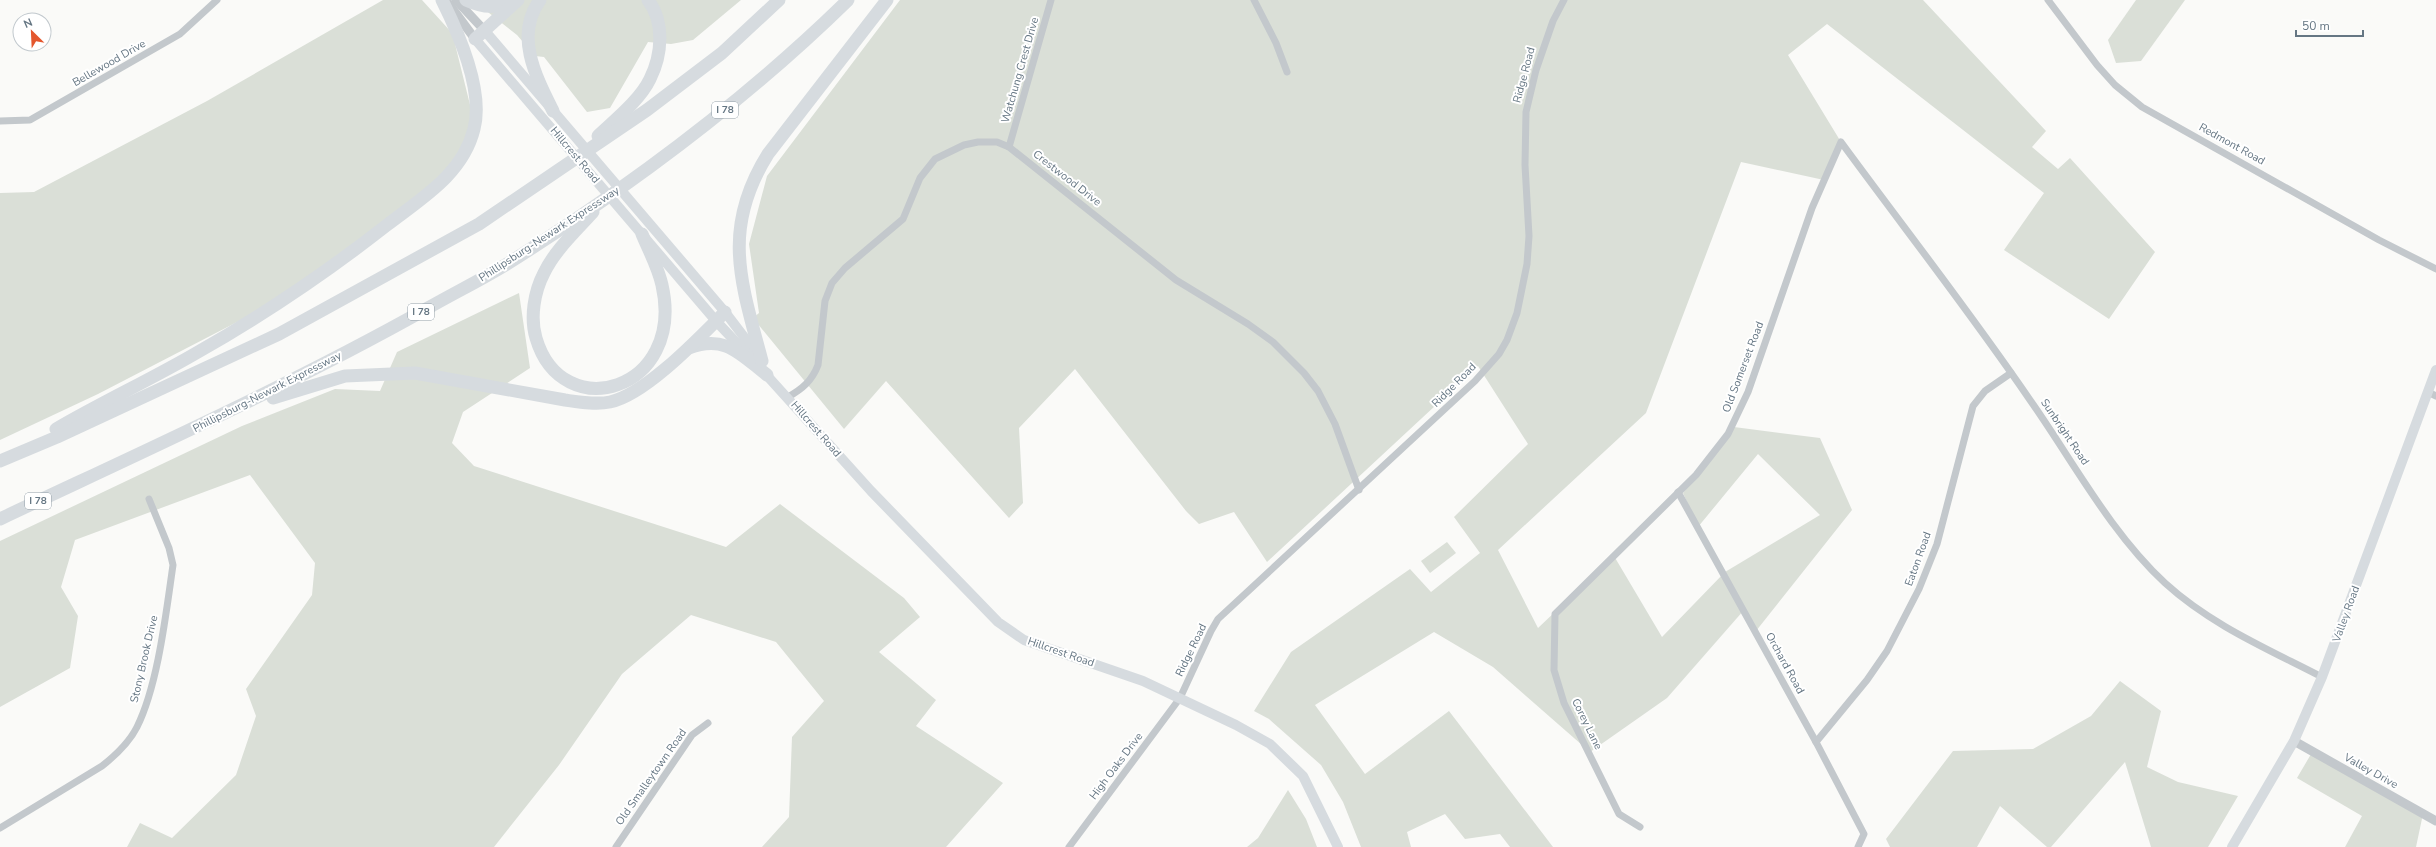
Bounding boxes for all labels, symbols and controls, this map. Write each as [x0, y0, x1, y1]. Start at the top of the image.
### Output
north arrow [12, 12, 52, 52]
scale bar [2296, 12, 2363, 38]
text: N [21, 15, 35, 32]
street label: Watchung Crest Drive [998, 15, 1042, 125]
text: 50 m [2302, 18, 2330, 34]
street label: Bellewood Drive [70, 36, 148, 90]
street label: Ridge Road [1509, 46, 1539, 104]
road number: I 78 [712, 102, 738, 118]
street label: Redmont Road [2196, 120, 2268, 168]
street label: Hillcrest Road [547, 123, 603, 187]
street label: Crestwood Drive [1030, 147, 1104, 210]
street label: Phillipsburg-Newark Expressway [476, 183, 622, 285]
road number: I 78 [408, 304, 434, 320]
street label: Old Somerset Road [1719, 319, 1767, 415]
street label: Phillipsburg-Newark Expressway [190, 348, 344, 436]
street label: Ridge Road [1429, 360, 1479, 410]
street label: Sunbright Road [2037, 396, 2093, 468]
street label: Hillcrest Road [787, 398, 845, 460]
road number: I 78 [25, 493, 51, 509]
street label: Eaton Road [1901, 530, 1935, 588]
street label: Valley Road [2329, 584, 2363, 645]
street label: Stony Brook Drive [127, 614, 161, 704]
street label: Ridge Road [1172, 621, 1210, 679]
street label: Orchard Road [1762, 630, 1808, 696]
street label: Hillcrest Road [1026, 634, 1096, 670]
street label: Corey Lane [1568, 696, 1606, 752]
street label: Old Smalleytown Road [612, 726, 690, 828]
street label: High Oaks Drive [1086, 729, 1146, 803]
street label: Valley Drive [2340, 750, 2401, 792]

